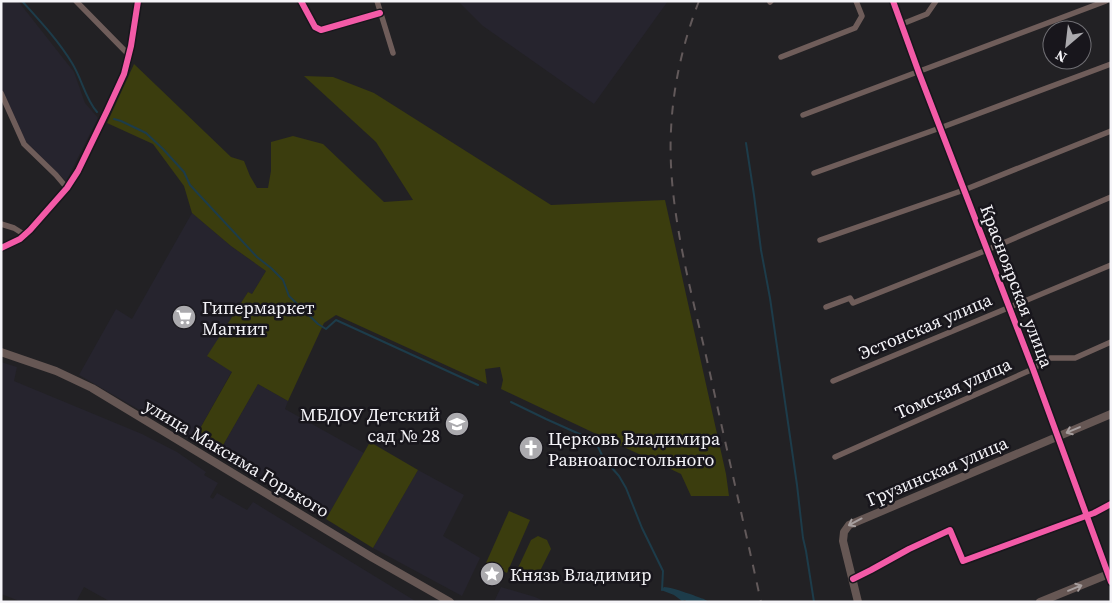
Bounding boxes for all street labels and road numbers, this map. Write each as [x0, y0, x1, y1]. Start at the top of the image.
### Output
street label: Красноярская улица [974, 201, 1060, 372]
street label: Эстонская улица [855, 286, 996, 365]
street label: Томская улица [891, 351, 1016, 425]
street label: улица Максима Горького [140, 393, 334, 523]
street label: Грузинская улица [862, 430, 1012, 512]

